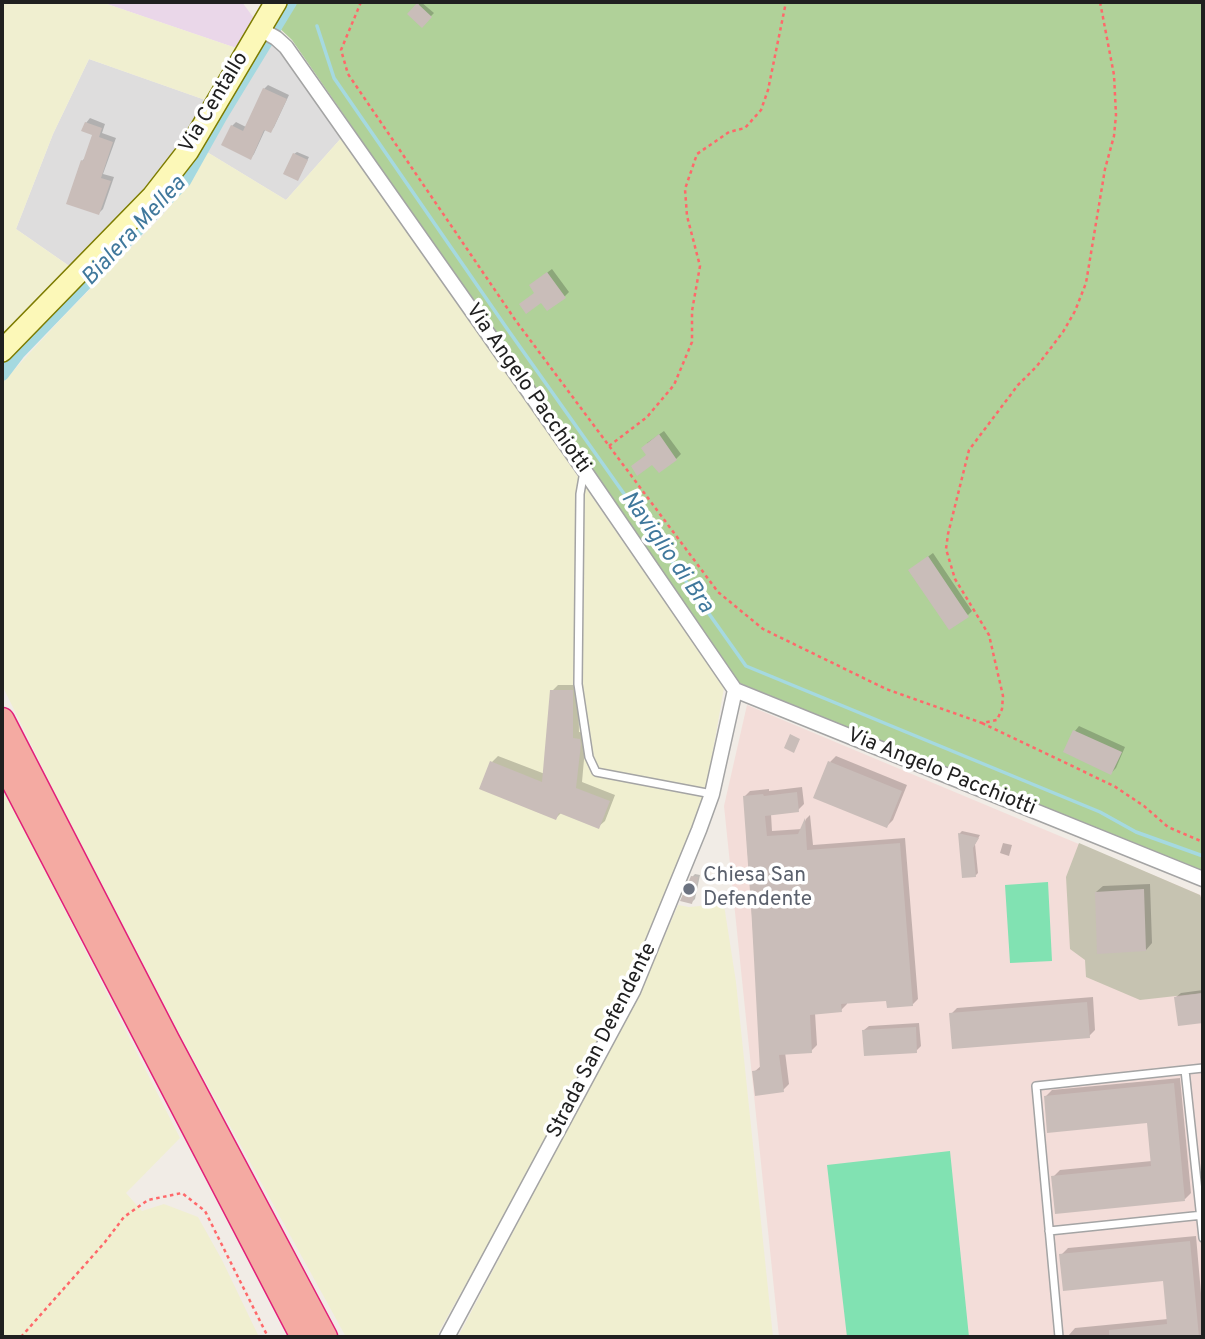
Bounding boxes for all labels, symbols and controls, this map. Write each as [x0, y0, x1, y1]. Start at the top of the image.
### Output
street label: Via Centallo [175, 48, 255, 158]
water label: Bialera Mellea [77, 171, 193, 293]
street label: Via Angelo Pacchiotti [459, 299, 595, 479]
water label: Naviglio di Bra [614, 487, 718, 619]
street label: Via Angelo Pacchiotti [843, 724, 1039, 822]
place label: Chiesa San Defendente [703, 864, 812, 914]
marker: Chiesa San Defendente [681, 881, 697, 897]
street label: Strada San Defendente [543, 939, 663, 1143]

